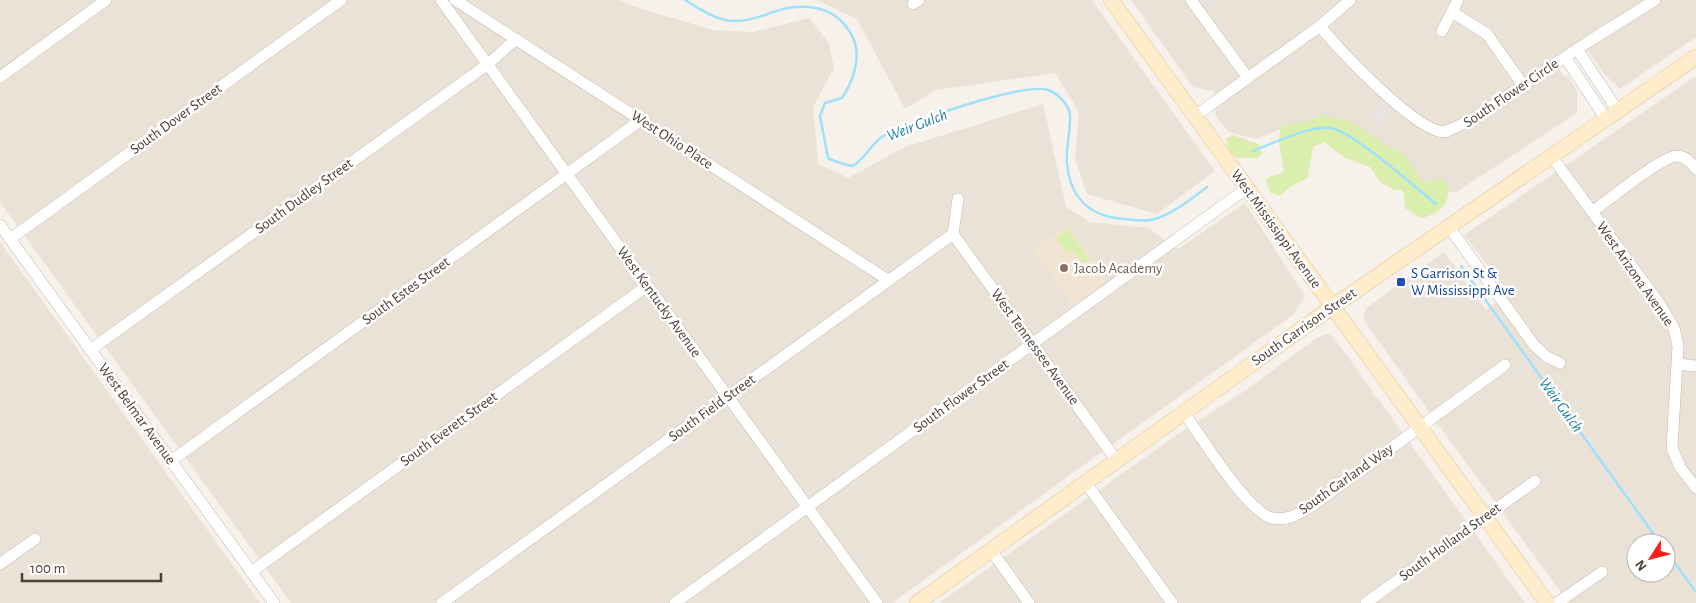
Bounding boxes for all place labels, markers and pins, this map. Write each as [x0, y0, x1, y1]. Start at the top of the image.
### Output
place label: Jacob Academy [1074, 261, 1163, 276]
marker: Jacob Academy [1058, 262, 1070, 274]
place label: S Garrison St & W Mississippi Ave [1411, 266, 1515, 298]
marker: S Garrison St & W Mississippi Ave [1395, 276, 1407, 288]

